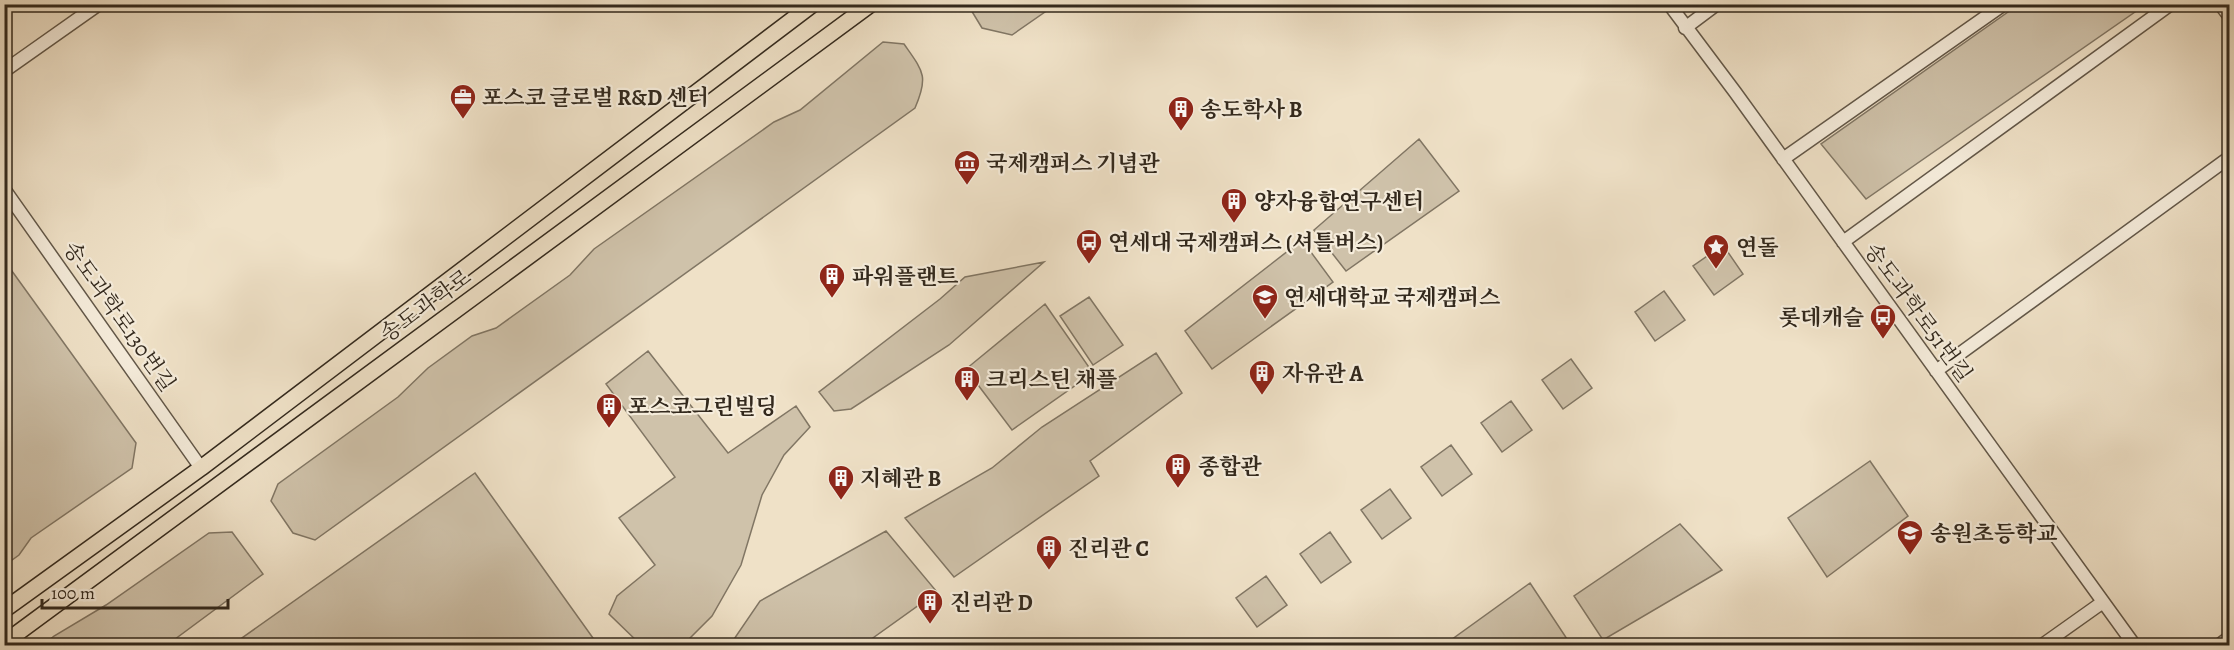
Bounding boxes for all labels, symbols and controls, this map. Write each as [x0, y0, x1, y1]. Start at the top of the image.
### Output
office icon: 포스코 글로벌 R&D 센터 [448, 82, 478, 120]
place label: 포스코 글로벌 R&D 센터 [482, 83, 709, 113]
building icon: 송도학사 B [1166, 94, 1196, 132]
place label: 송도학사 B [1200, 95, 1303, 125]
museum icon: 국제캠퍼스 기념관 [952, 148, 982, 186]
place label: 국제캠퍼스 기념관 [986, 149, 1161, 179]
building icon: 양자융합연구센터 [1219, 186, 1249, 224]
place label: 양자융합연구센터 [1254, 187, 1424, 217]
bus stop icon: 연세대 국제캠퍼스 (셔틀버스) [1074, 227, 1104, 265]
place label: 연세대 국제캠퍼스 (셔틀버스) [1108, 228, 1383, 258]
place icon: 연돌 [1701, 232, 1731, 270]
place label: 연돌 [1736, 233, 1779, 263]
street label: 송도과학로130번길 [56, 235, 182, 398]
street label: 송도과학로51번길 [1857, 237, 1979, 388]
building icon: 파워플랜트 [817, 261, 847, 299]
street label: 송도과학로 [374, 262, 477, 349]
place label: 파워플랜트 [852, 262, 959, 292]
school or university icon: 연세대학교 국제캠퍼스 [1250, 282, 1280, 320]
place label: 연세대학교 국제캠퍼스 [1284, 283, 1500, 313]
bus stop icon: 롯데캐슬 [1868, 302, 1898, 340]
place label: 롯데캐슬 [1779, 303, 1864, 333]
building icon: 자유관 A [1247, 358, 1277, 396]
place label: 자유관 A [1282, 359, 1364, 389]
building icon: 크리스틴 채플 [952, 364, 982, 402]
place label: 크리스틴 채플 [986, 365, 1117, 395]
building icon: 포스코그린빌딩 [594, 391, 624, 429]
place label: 포스코그린빌딩 [628, 392, 777, 422]
building icon: 종합관 [1163, 451, 1193, 489]
place label: 종합관 [1198, 452, 1263, 482]
building icon: 지혜관 B [826, 463, 856, 501]
place label: 지혜관 B [860, 464, 941, 494]
school or university icon: 송원초등학교 [1895, 518, 1925, 556]
place label: 송원초등학교 [1930, 519, 2058, 549]
building icon: 진리관 C [1034, 533, 1064, 571]
place label: 진리관 C [1068, 534, 1149, 564]
scale bar [42, 572, 228, 610]
text: 100 m [51, 581, 95, 605]
building icon: 진리관 D [915, 587, 945, 625]
place label: 진리관 D [950, 588, 1033, 618]

